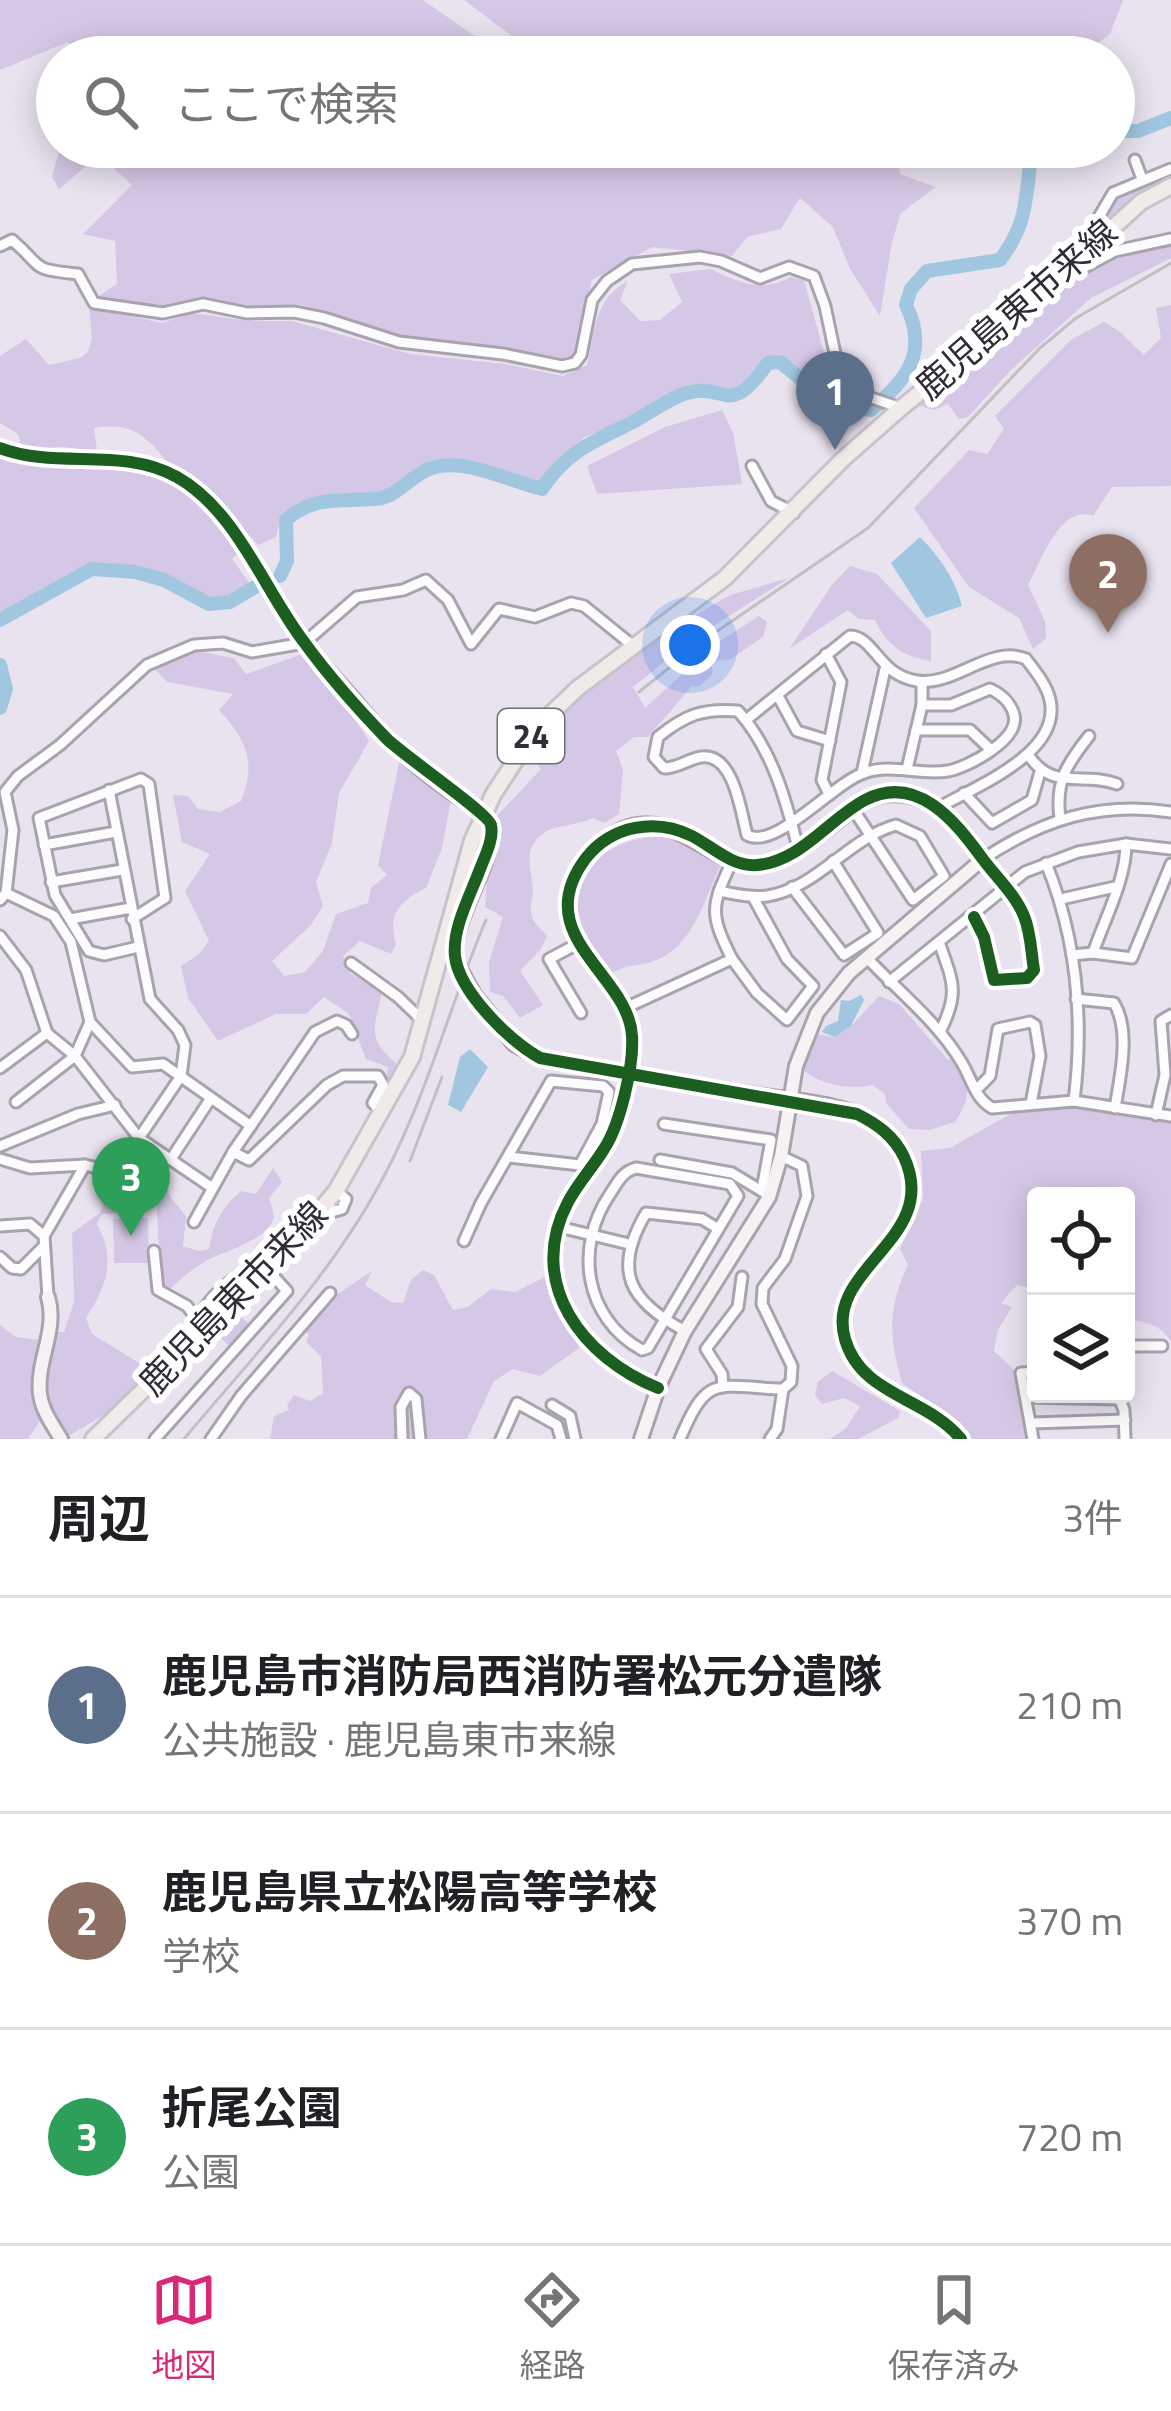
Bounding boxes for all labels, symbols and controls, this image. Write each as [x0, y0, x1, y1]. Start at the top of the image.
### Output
search box [36, 36, 1135, 168]
icon: search [78, 69, 144, 135]
text: ここで検索 [174, 69, 399, 137]
street label: 鹿児島東市来線 [903, 205, 1129, 412]
pin: 1 [796, 351, 874, 450]
pin: 2 [1069, 534, 1147, 633]
your location [660, 615, 720, 675]
road number: 24 [498, 709, 564, 763]
pin: 3 [92, 1137, 170, 1236]
map controls [1027, 1187, 1135, 1403]
button: locate [1027, 1187, 1135, 1295]
street label: 鹿児島東市来線 [125, 1188, 340, 1407]
button: layers [1027, 1295, 1135, 1403]
text: 周辺 [48, 1479, 150, 1557]
text: 3件 [1062, 1488, 1123, 1547]
text: 鹿児島市消防局西消防署松元分遣隊 [162, 1641, 882, 1709]
text: 1 [76, 1675, 98, 1734]
text: 210 m [1016, 1675, 1123, 1734]
text: 公共施設 · 鹿児島東市来線 [162, 1710, 617, 1769]
text: 鹿児島県立松陽高等学校 [162, 1857, 657, 1925]
text: 2 [76, 1891, 98, 1950]
text: 370 m [1016, 1891, 1123, 1950]
text: 学校 [162, 1926, 240, 1985]
text: 折尾公園 [162, 2073, 342, 2141]
text: 3 [76, 2107, 98, 2166]
text: 720 m [1016, 2107, 1123, 2166]
text: 公園 [162, 2142, 240, 2201]
tab: 地図 [151, 2267, 217, 2390]
tab: 経路 [519, 2267, 585, 2390]
tab: 保存済み [888, 2267, 1020, 2390]

